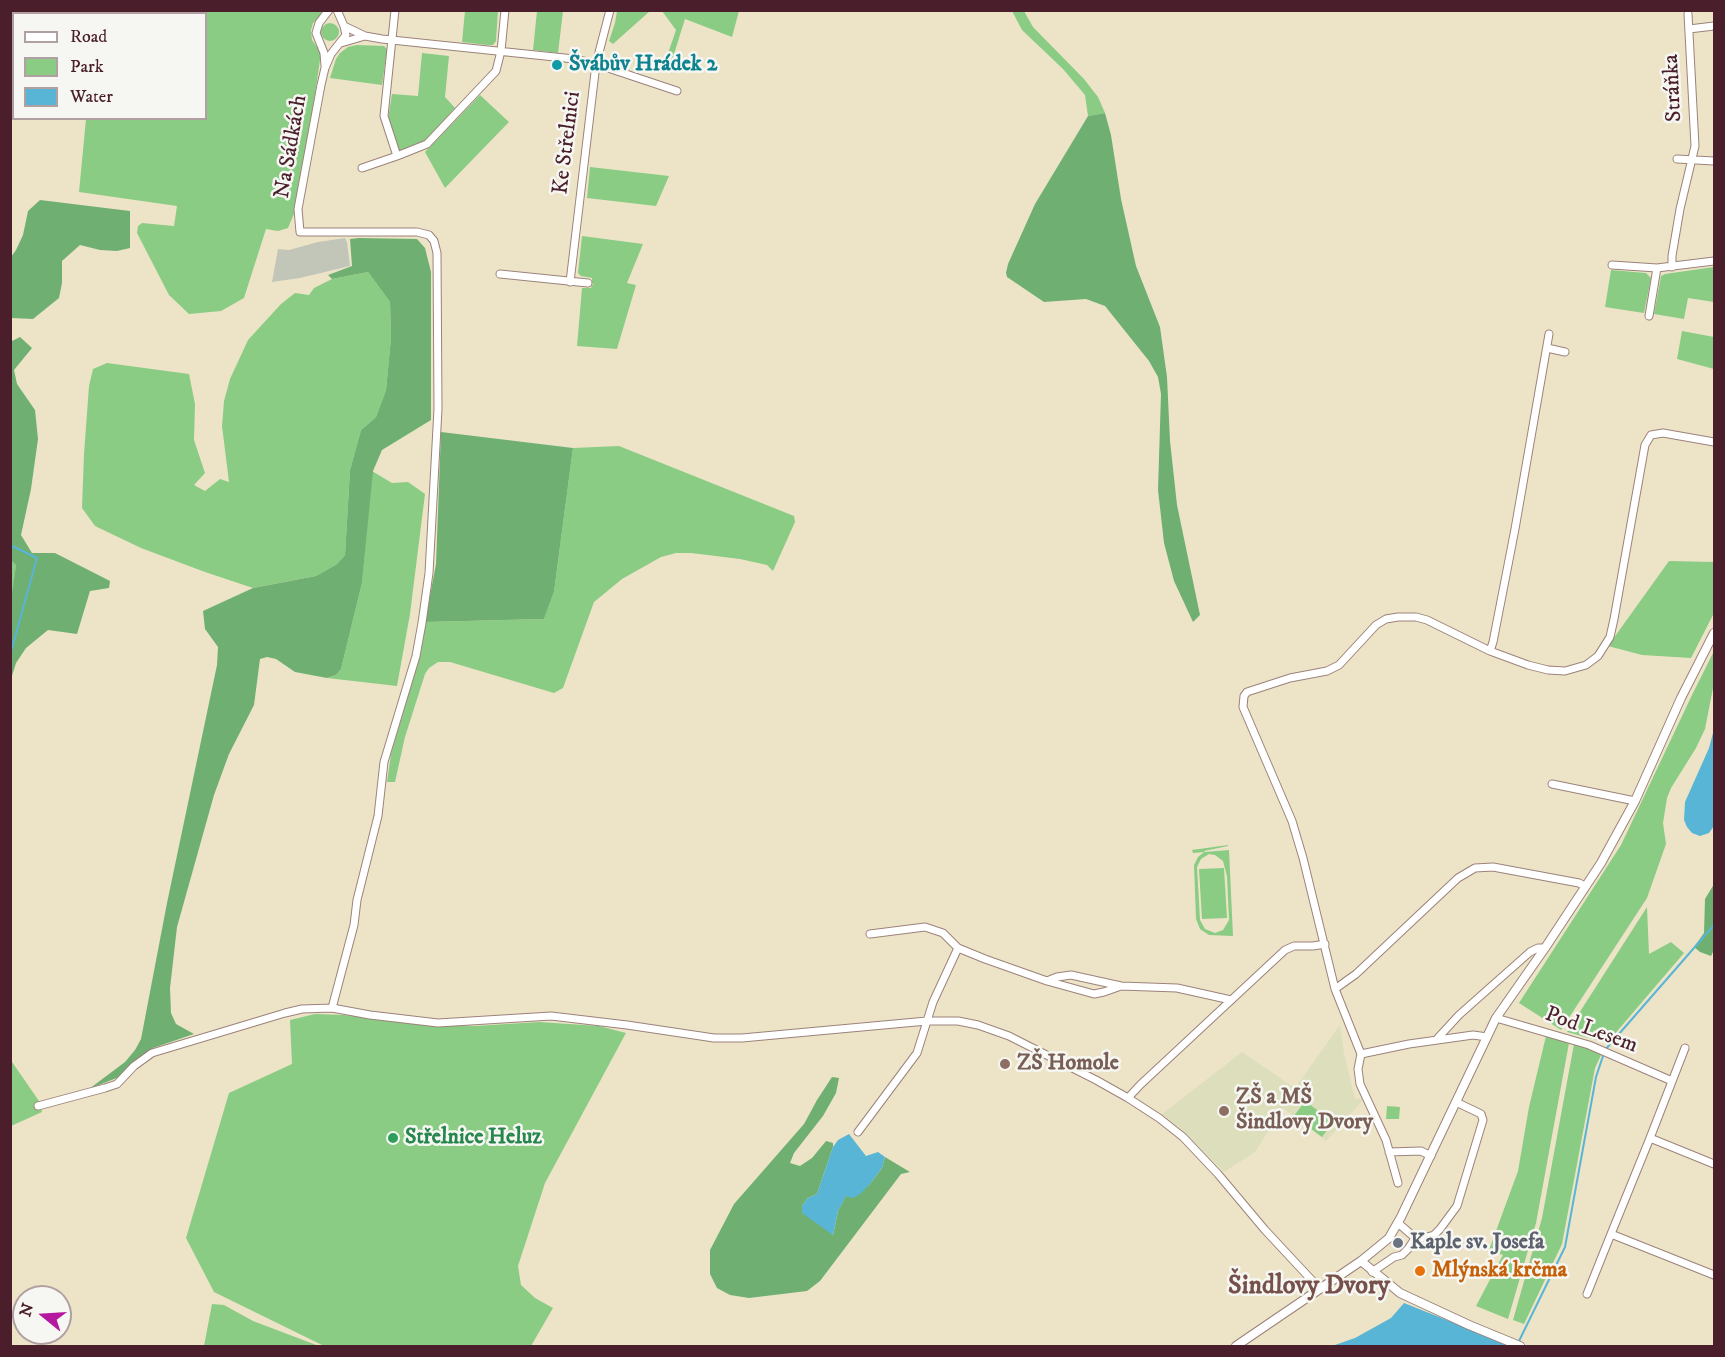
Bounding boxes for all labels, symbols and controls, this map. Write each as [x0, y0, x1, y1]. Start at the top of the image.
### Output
legend [12, 12, 207, 120]
text: Road [70, 26, 107, 48]
place label: Švábův Hrádek 2 [569, 52, 717, 78]
street label: Stráňka [1659, 53, 1689, 123]
text: Park [70, 56, 104, 78]
marker: Švábův Hrádek 2 [550, 58, 564, 72]
text: Water [70, 86, 113, 108]
street label: Ke Střelnici [549, 90, 587, 196]
street label: Na Sádkách [270, 93, 314, 201]
street label: Pod Lesem [1541, 1002, 1641, 1060]
place label: ZŠ Homole [1017, 1051, 1119, 1077]
marker: ZŠ Homole [998, 1057, 1012, 1071]
place label: ZŠ a MŠ Šindlovy Dvory [1236, 1085, 1373, 1136]
marker: ZŠ a MŠ Šindlovy Dvory [1217, 1104, 1231, 1118]
place label: Střelnice Heluz [405, 1125, 542, 1151]
marker: Střelnice Heluz [386, 1131, 400, 1145]
place label: Kaple sv. Josefa [1410, 1230, 1544, 1256]
marker: Kaple sv. Josefa [1391, 1236, 1405, 1250]
place label: Mlýnská krčma [1432, 1258, 1567, 1284]
marker: Mlýnská krčma [1413, 1264, 1427, 1278]
district label: Šindlovy Dvory [1228, 1272, 1390, 1304]
north arrow [12, 1285, 72, 1345]
text: N [15, 1301, 38, 1319]

